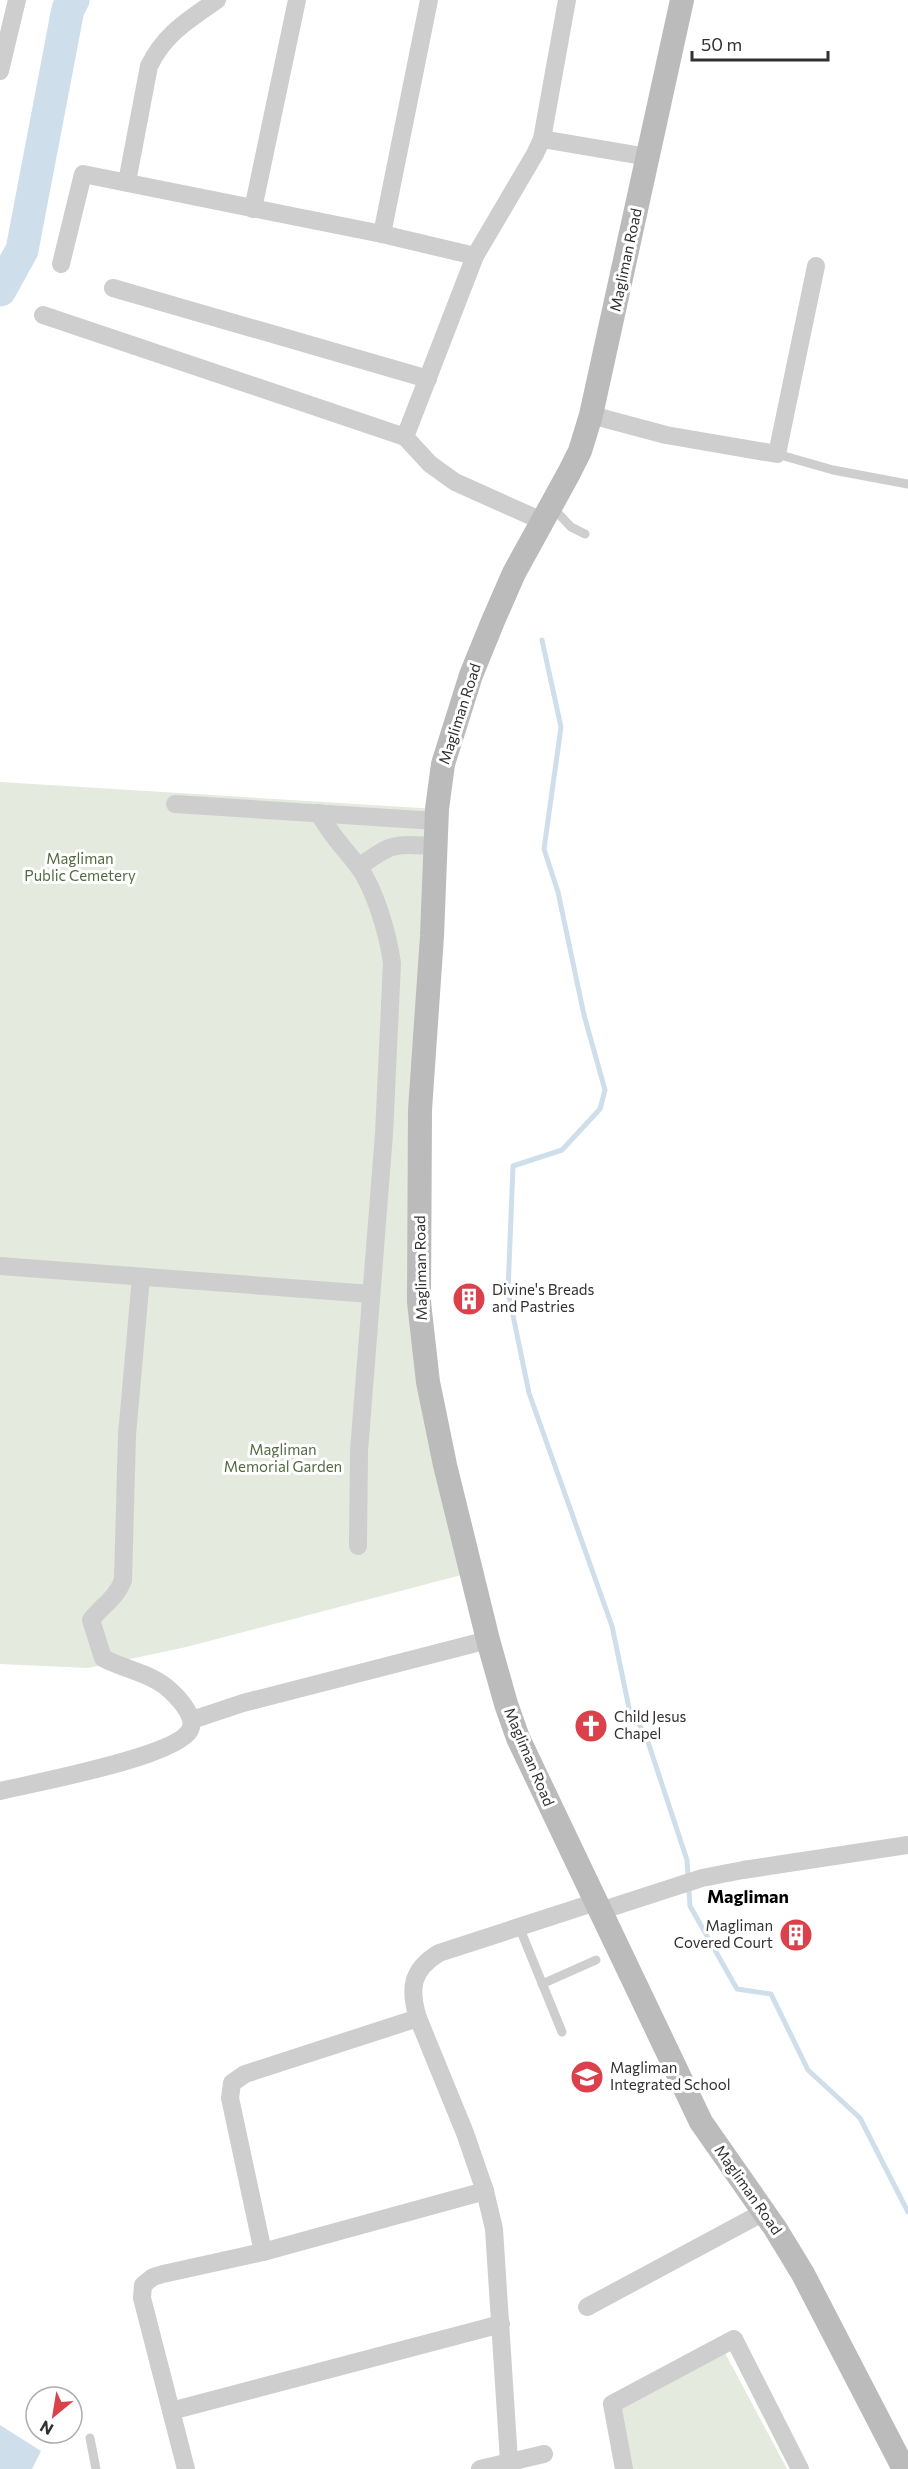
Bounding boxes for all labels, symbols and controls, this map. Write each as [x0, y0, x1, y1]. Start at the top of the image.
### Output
scale bar [692, 24, 828, 62]
text: 50 m [701, 33, 742, 55]
street label: Magliman Road [605, 206, 645, 313]
street label: Magliman Road [434, 661, 484, 767]
park label: Magliman Public Cemetery [24, 849, 136, 884]
street label: Magliman Road [410, 1215, 430, 1321]
place label: Divine's Breads and Pastries [492, 1280, 595, 1315]
building icon: Divine's Breads and Pastries [451, 1281, 487, 1317]
park label: Magliman Memorial Garden [224, 1440, 342, 1475]
street label: Magliman Road [501, 1705, 559, 1809]
place label: Child Jesus Chapel [614, 1707, 687, 1742]
church icon: Child Jesus Chapel [573, 1708, 609, 1744]
district label: Magliman [707, 1885, 789, 1907]
place label: Magliman Covered Court [674, 1916, 773, 1951]
building icon: Magliman Covered Court [778, 1917, 814, 1953]
place label: Magliman Integrated School [610, 2058, 731, 2093]
school or university icon: Magliman Integrated School [569, 2059, 605, 2095]
street label: Magliman Road [711, 2141, 786, 2238]
north arrow [24, 2385, 84, 2445]
text: N [36, 2417, 56, 2440]

